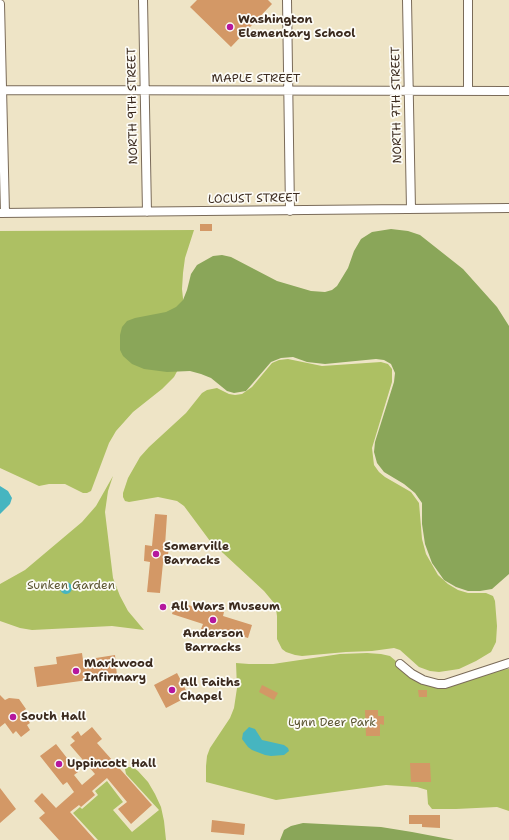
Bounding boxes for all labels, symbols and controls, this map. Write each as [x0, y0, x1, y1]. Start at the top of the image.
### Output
place label: Washington Elementary School [238, 13, 355, 41]
marker: Washington Elementary School [225, 22, 235, 32]
street label: NORTH 7TH STREET [389, 46, 405, 164]
street label: NORTH 9TH STREET [125, 47, 141, 165]
street label: MAPLE STREET [212, 72, 300, 86]
street label: LOCUST STREET [208, 191, 300, 207]
place label: Somerville Barracks [164, 540, 229, 568]
marker: Somerville Barracks [151, 549, 161, 559]
park label: Sunken Garden [27, 579, 115, 593]
place label: All Wars Museum [171, 600, 280, 614]
marker: All Wars Museum [158, 602, 168, 612]
marker: Anderson Barracks [208, 615, 218, 625]
place label: Anderson Barracks [183, 627, 243, 655]
place label: Markwood Infirmary [84, 657, 153, 685]
marker: Markwood Infirmary [71, 666, 81, 676]
place label: All Faiths Chapel [180, 676, 240, 704]
marker: All Faiths Chapel [167, 685, 177, 695]
place label: South Hall [21, 710, 86, 724]
marker: South Hall [8, 712, 18, 722]
park label: Lynn Deer Park [288, 716, 376, 730]
place label: Uppincott Hall [67, 757, 156, 771]
marker: Uppincott Hall [54, 759, 64, 769]

